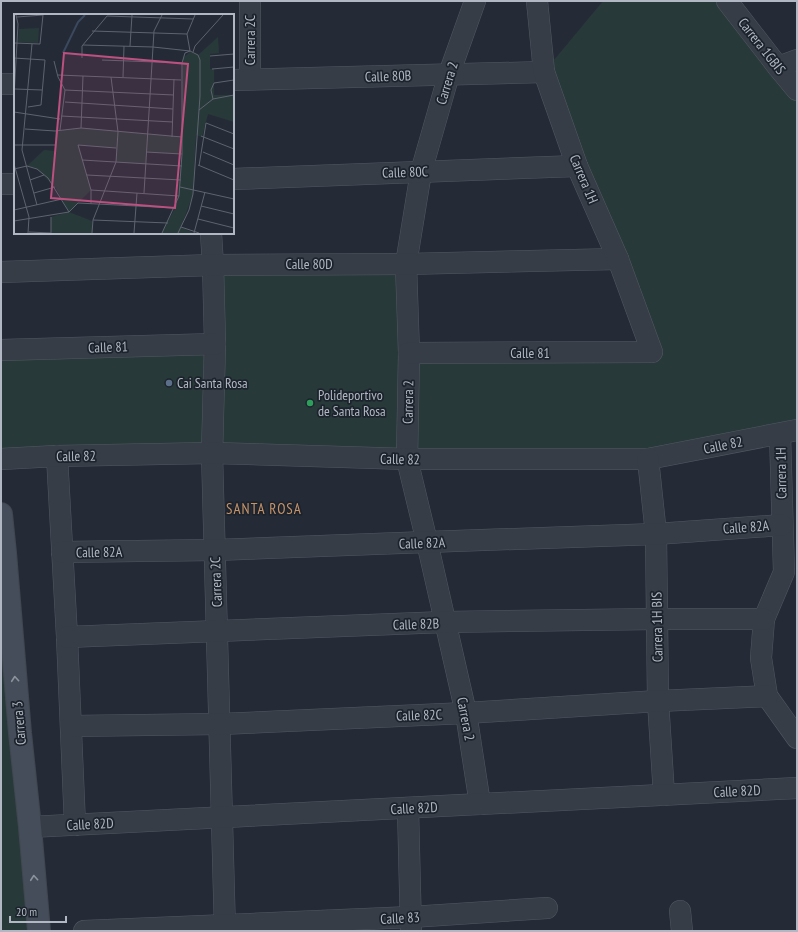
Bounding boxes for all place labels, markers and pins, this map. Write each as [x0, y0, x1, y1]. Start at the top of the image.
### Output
place label: Cai Santa Rosa [177, 374, 248, 392]
marker: Cai Santa Rosa [164, 378, 174, 388]
place label: Polideportivo de Santa Rosa [318, 386, 386, 420]
marker: Polideportivo de Santa Rosa [305, 398, 315, 408]

